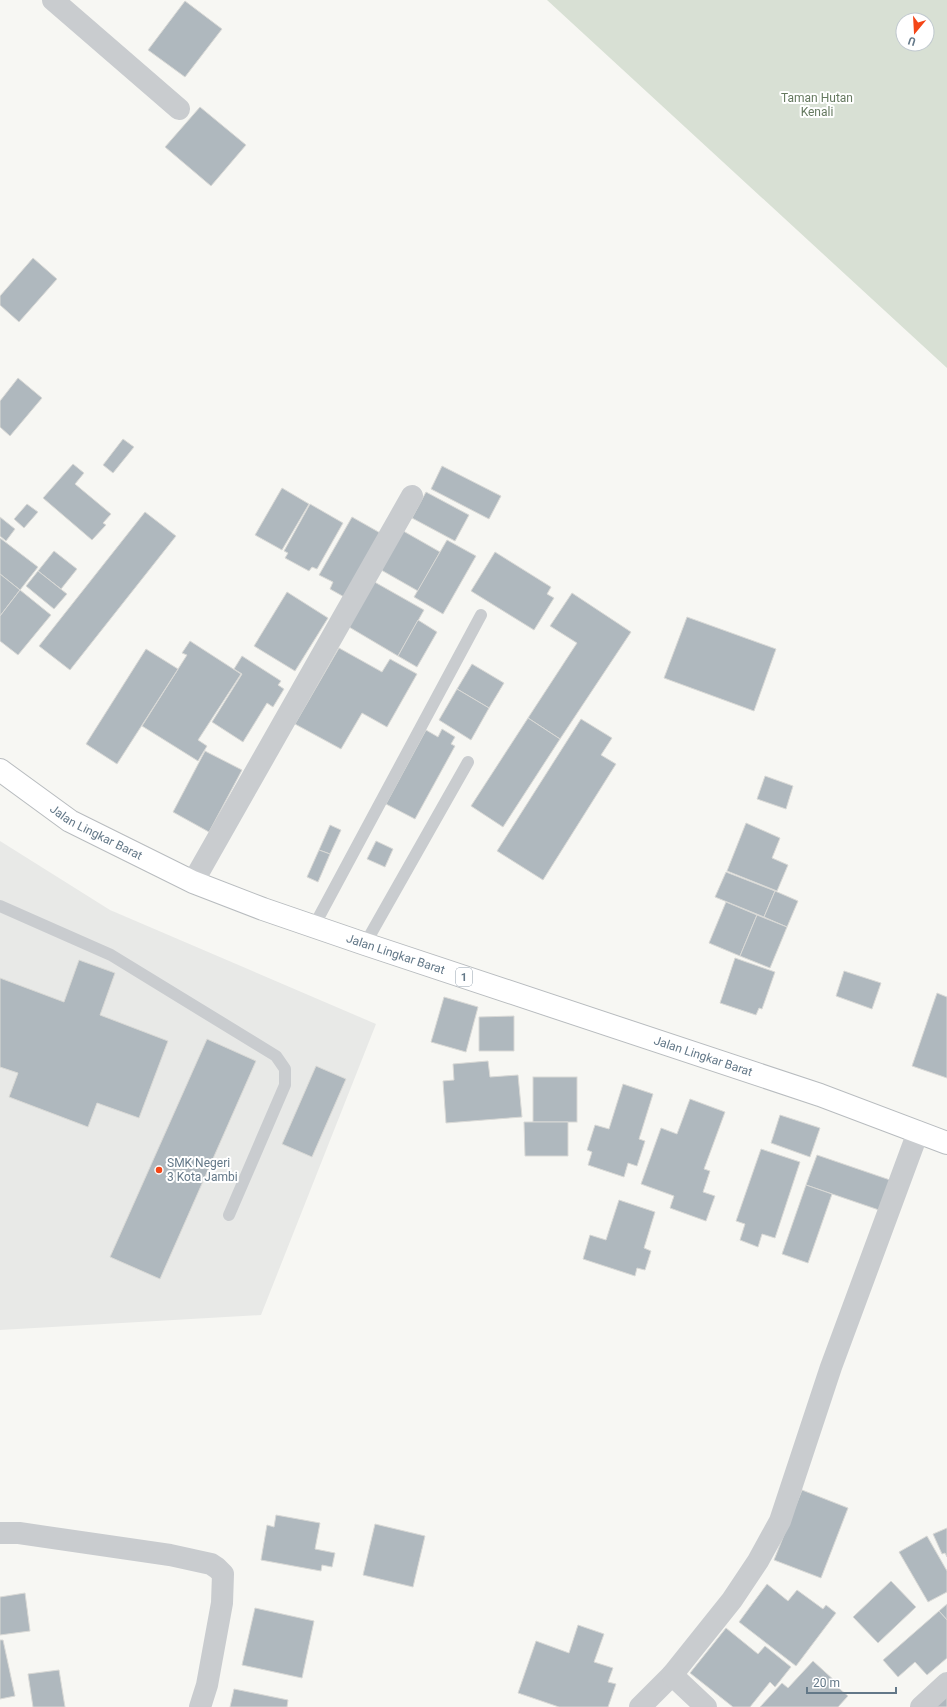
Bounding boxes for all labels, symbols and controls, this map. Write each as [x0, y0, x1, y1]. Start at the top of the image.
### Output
north arrow [895, 12, 935, 52]
text: U [907, 34, 918, 48]
park label: Taman Hutan Kenali [781, 91, 853, 119]
street label: Jalan Lingkar Barat [47, 802, 145, 863]
street label: Jalan Lingkar Barat [344, 931, 447, 977]
road number: 1 [456, 968, 472, 986]
street label: Jalan Lingkar Barat [652, 1033, 754, 1079]
place label: SMK Negeri 3 Kota Jambi [167, 1156, 238, 1184]
marker: SMK Negeri 3 Kota Jambi [154, 1165, 164, 1175]
scale bar [807, 1669, 896, 1695]
text: 20 m [813, 1676, 840, 1690]

